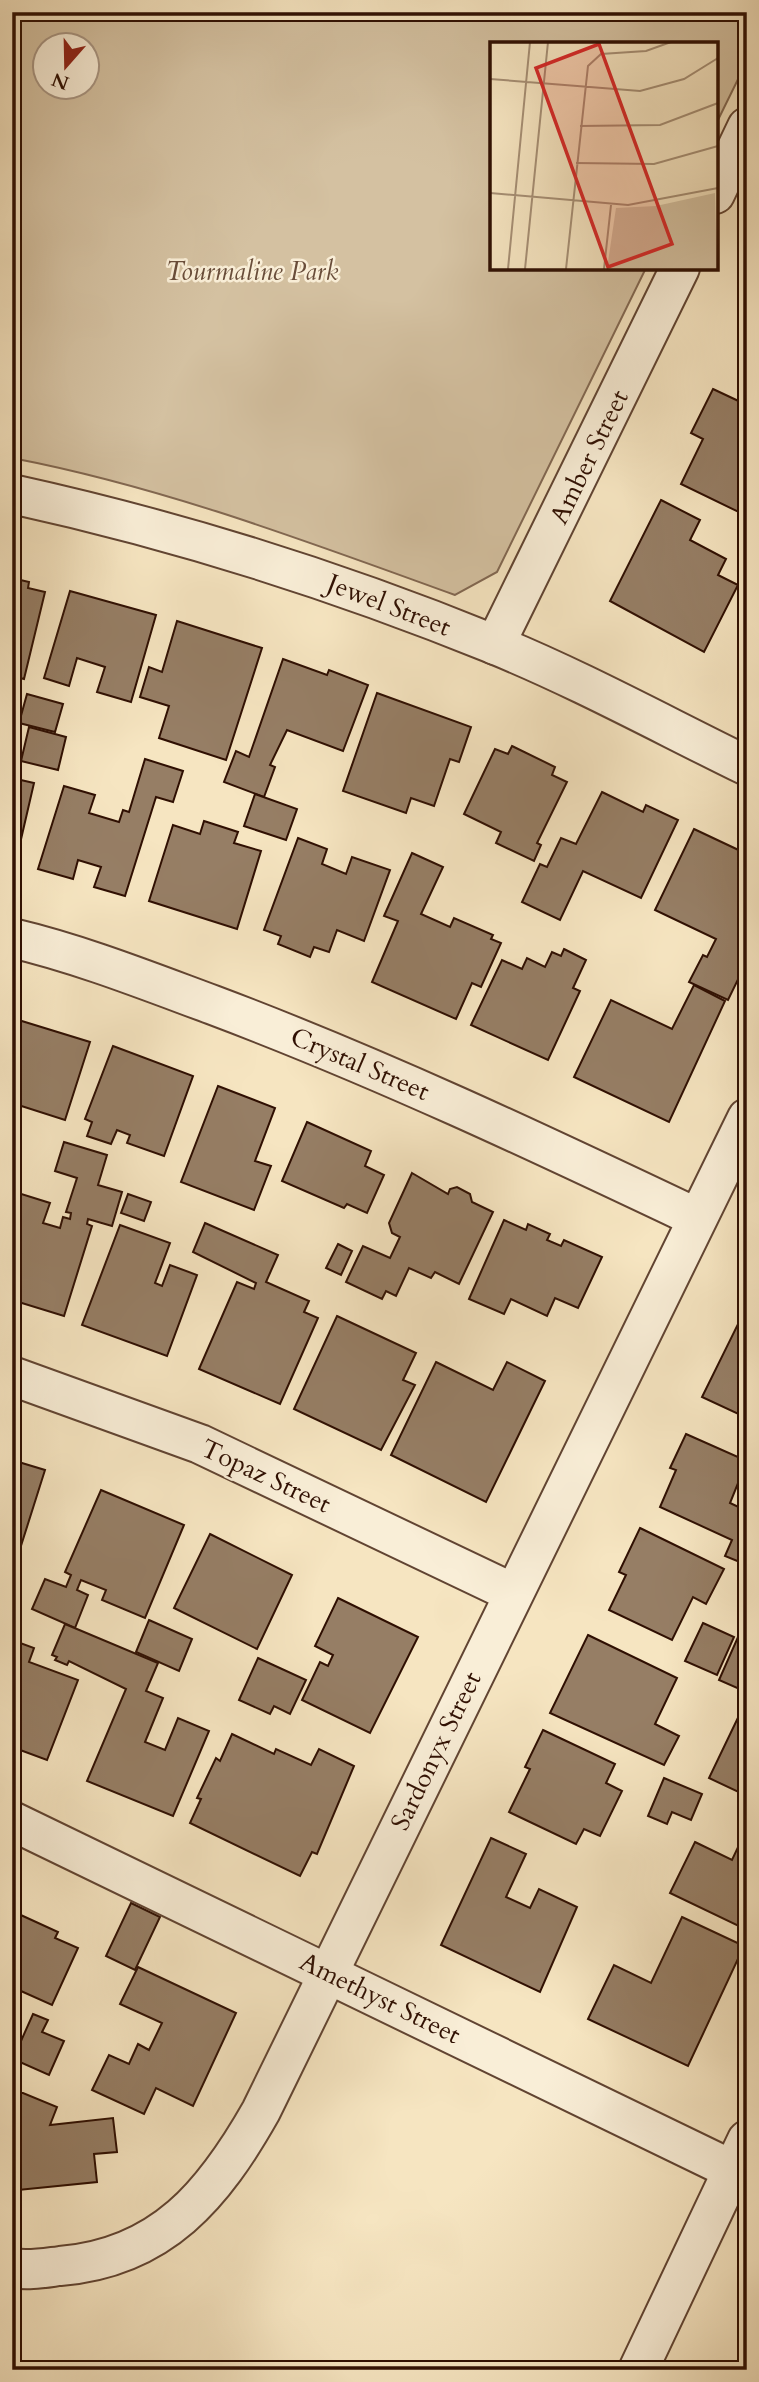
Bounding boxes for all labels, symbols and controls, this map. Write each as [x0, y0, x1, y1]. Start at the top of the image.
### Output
north arrow [32, 32, 102, 102]
inset map [490, 42, 717, 270]
text: N [48, 66, 73, 96]
park label: Tourmaline Park [166, 254, 338, 289]
street label: Amber Street [541, 384, 637, 530]
street label: Jewel Street [319, 564, 456, 645]
street label: Crystal Street [285, 1019, 435, 1109]
street label: Topaz Street [195, 1431, 337, 1521]
street label: Sardonyx Street [382, 1666, 490, 1836]
street label: Amethyst Street [294, 1944, 466, 2052]

